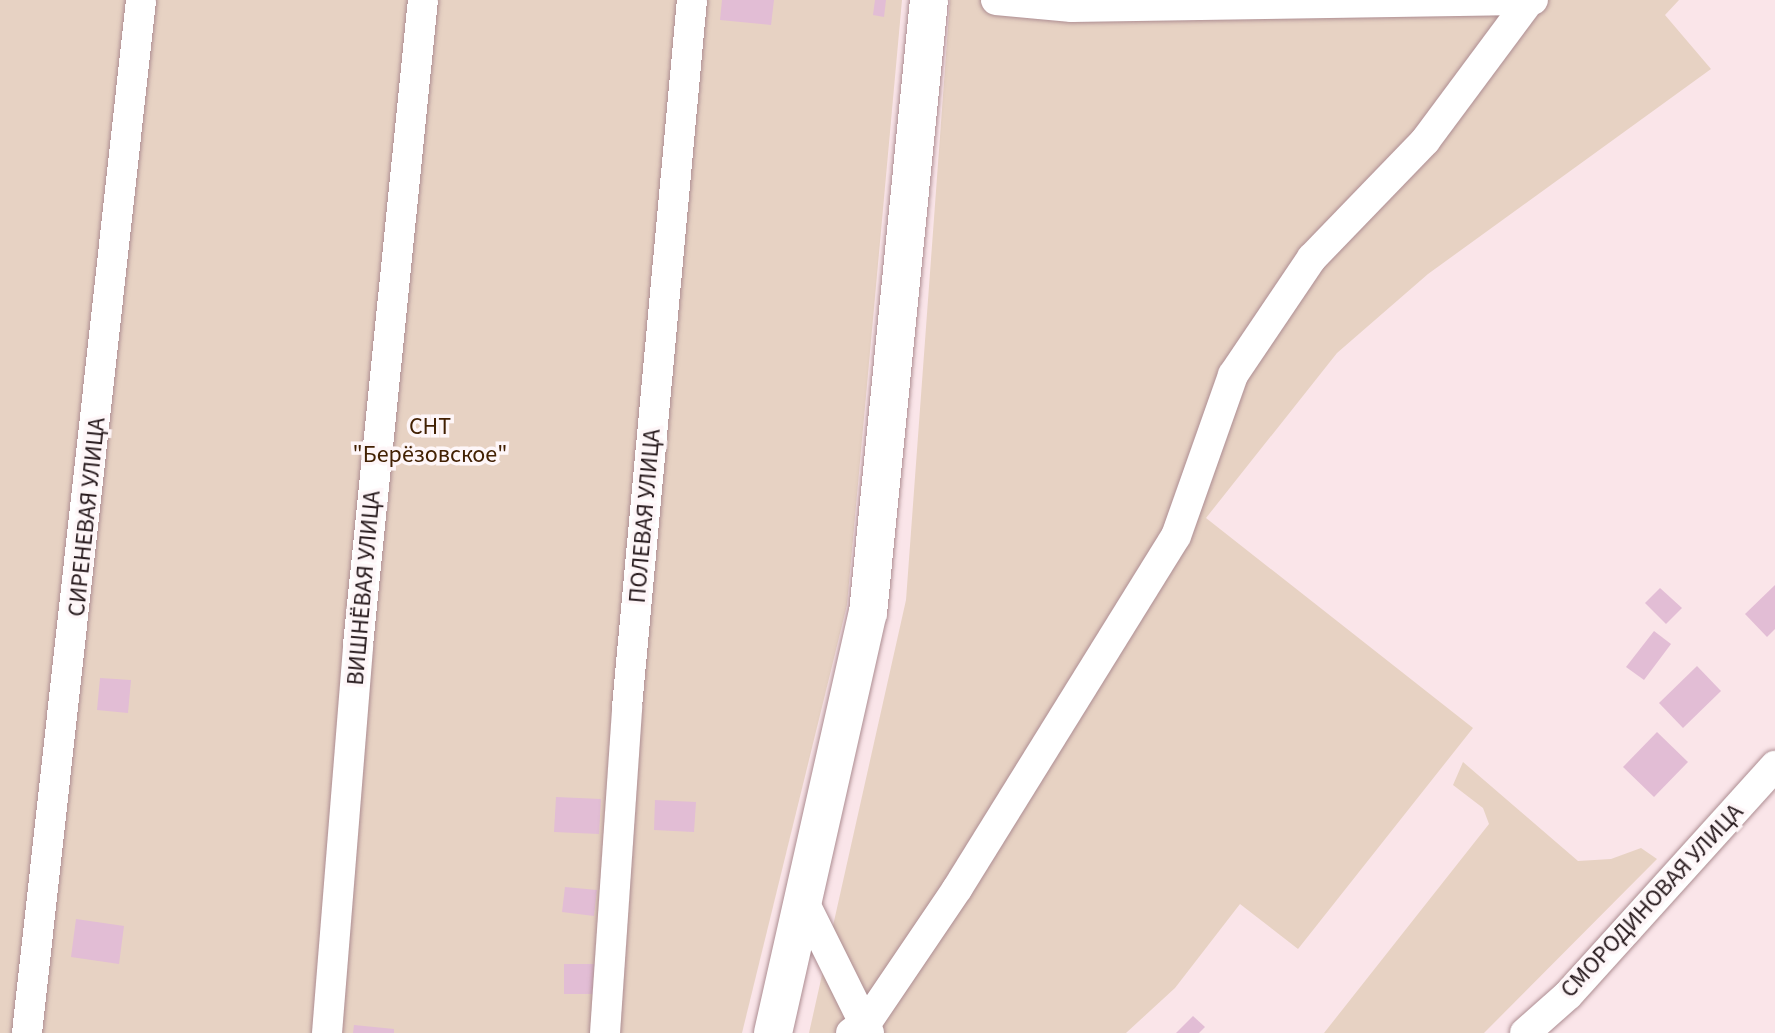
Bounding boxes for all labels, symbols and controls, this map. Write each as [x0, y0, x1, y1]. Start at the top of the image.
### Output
park label: СНТ "Берёзовское" [353, 413, 507, 469]
street label: СИРЕНЕВАЯ УЛИЦА [62, 416, 112, 618]
street label: ПОЛЕВАЯ УЛИЦА [623, 428, 667, 604]
street label: ВИШНЁВАЯ УЛИЦА [341, 489, 387, 687]
street label: СМОРОДИНОВАЯ УЛИЦА [1555, 798, 1749, 1004]

